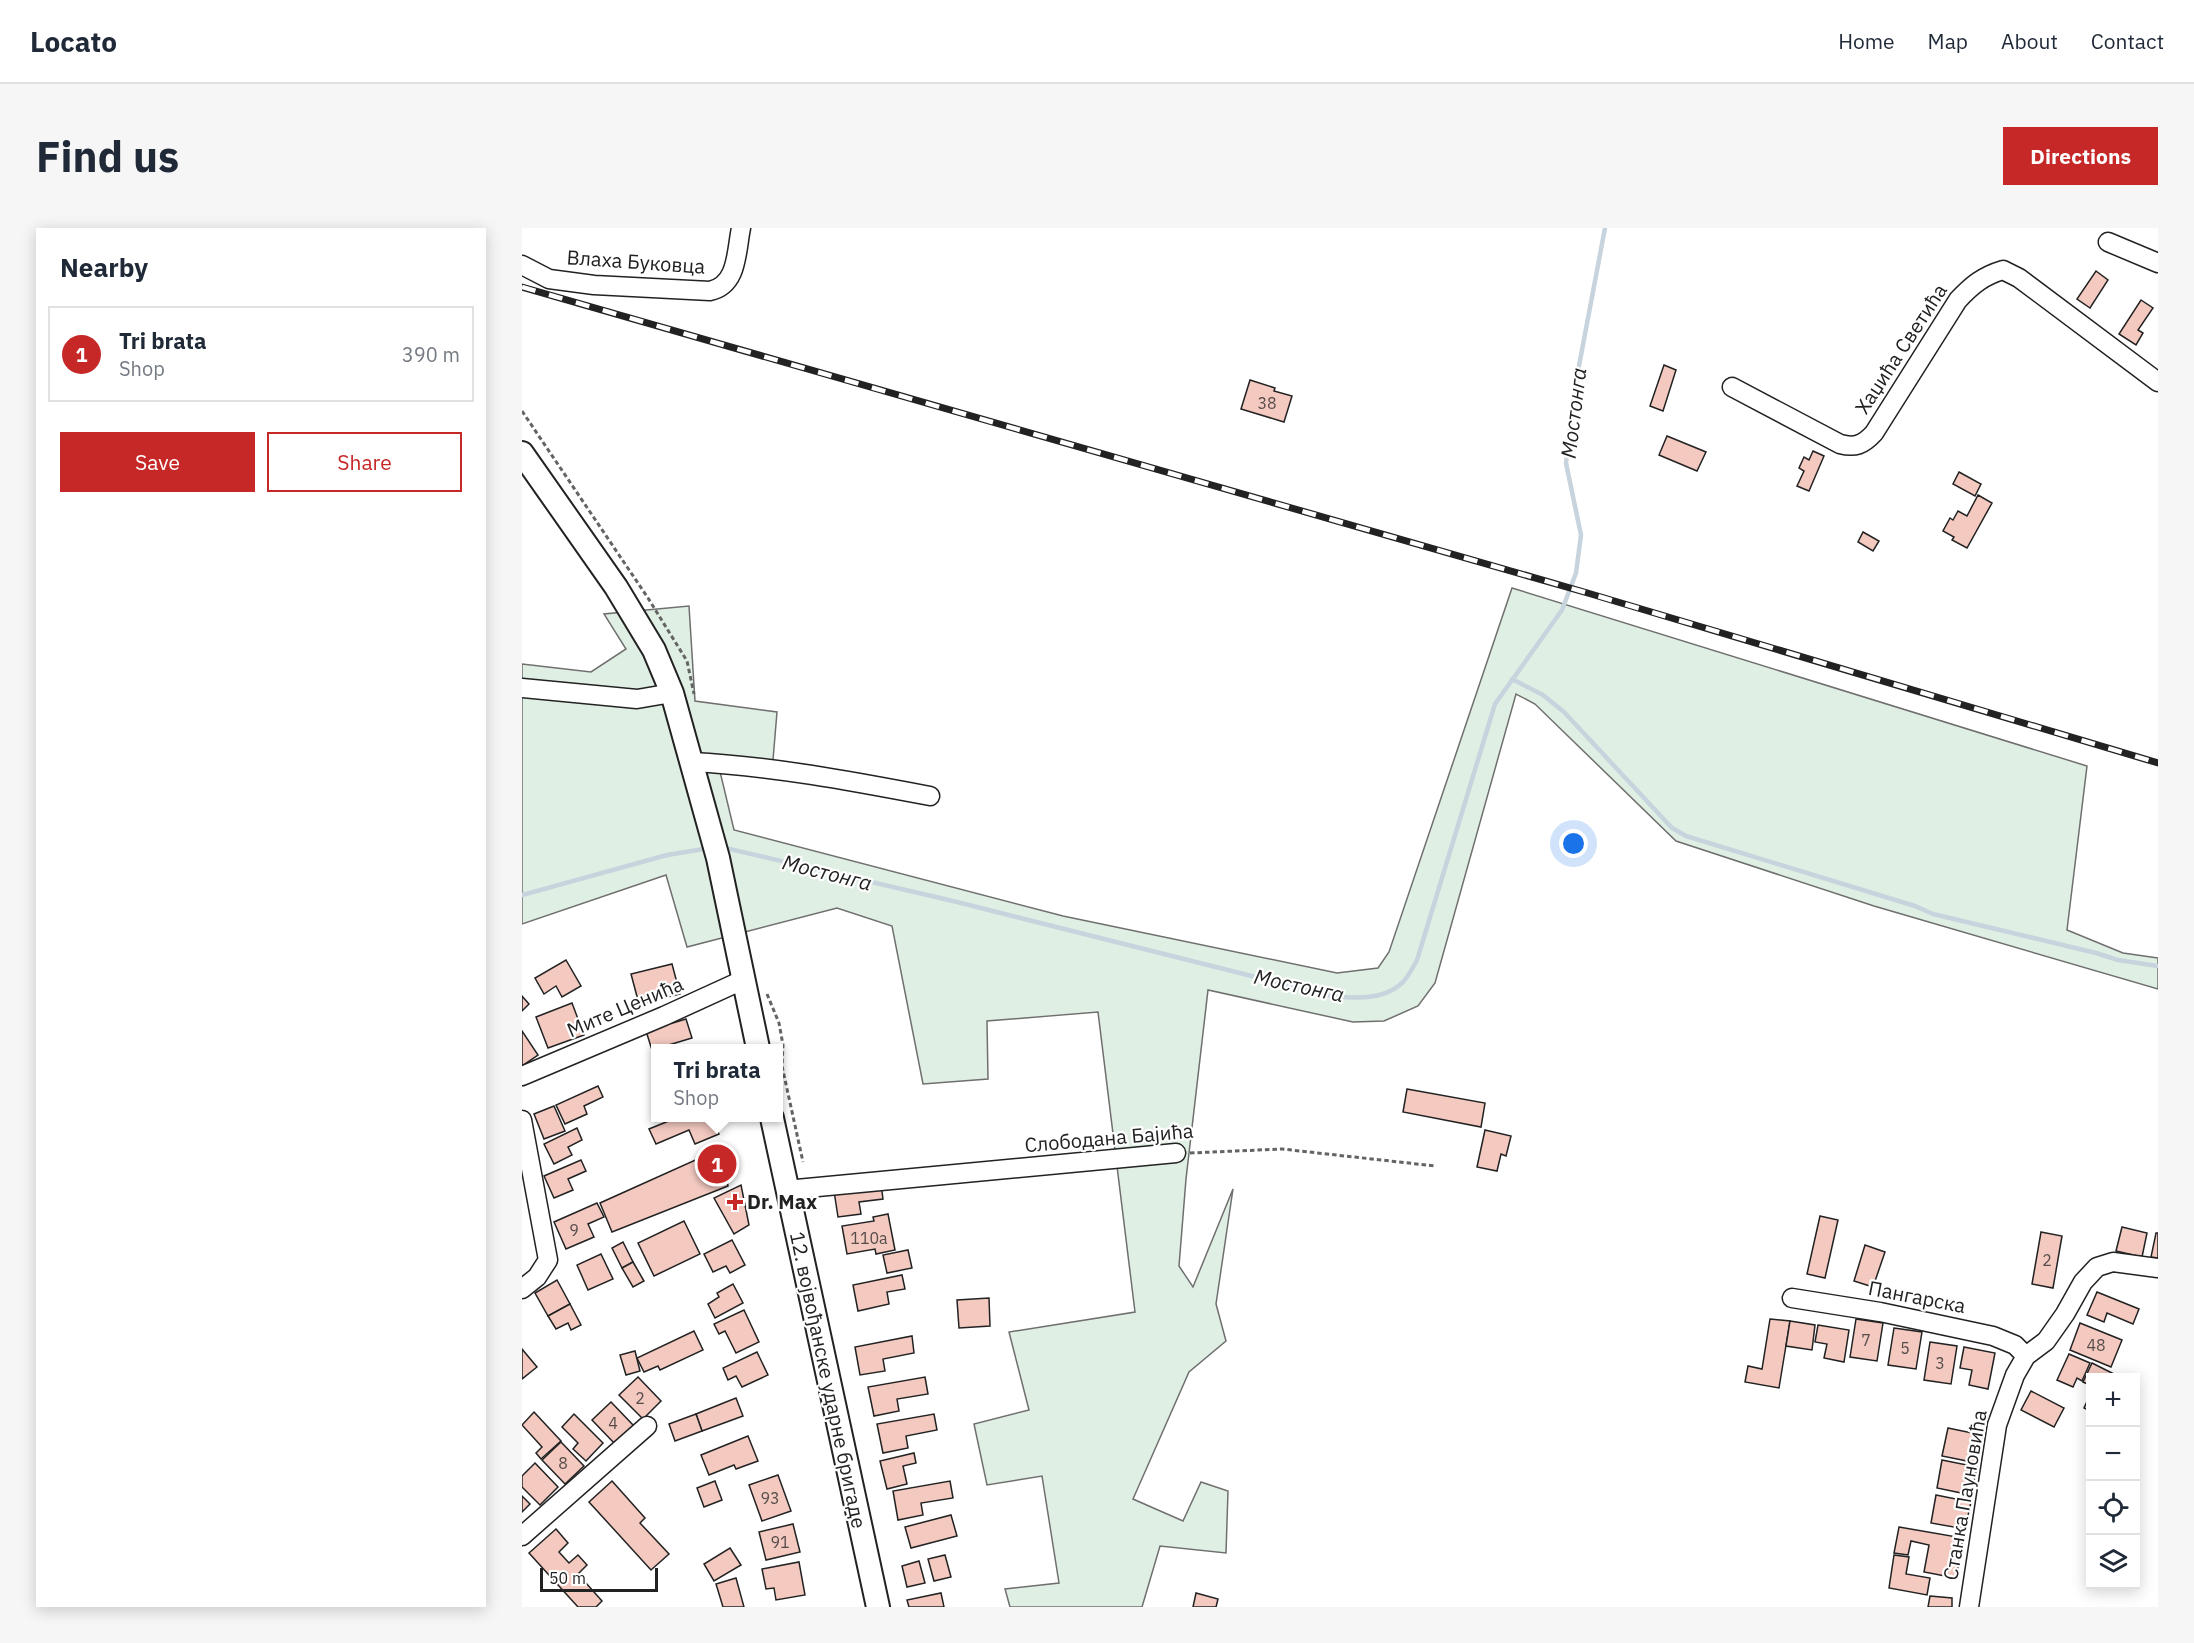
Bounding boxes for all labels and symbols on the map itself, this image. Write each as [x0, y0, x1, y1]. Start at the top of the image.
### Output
street label: Влаха Буковца [566, 243, 707, 280]
street label: Хаџића Светића [1848, 278, 1953, 419]
water label: Мостонга [1554, 366, 1592, 460]
house number: 38 [1257, 393, 1277, 413]
your location [1559, 829, 1588, 858]
water label: Мостонга [779, 847, 875, 897]
water label: Мостонга [1252, 962, 1347, 1008]
street label: Мите Ценића [562, 970, 687, 1043]
street label: Слободана Бајића [1023, 1117, 1195, 1158]
pin: 1 [698, 1142, 736, 1186]
place label: Dr. Max [747, 1188, 817, 1215]
marker: Dr. Max [728, 1195, 742, 1209]
house number: 9 [569, 1220, 579, 1240]
house number: 110a [850, 1228, 888, 1248]
street label: 12. војвођанске ударне бригаде [784, 1229, 873, 1531]
house number: 2 [2042, 1250, 2052, 1270]
street label: Пангарска [1866, 1274, 1968, 1319]
house number: 7 [1861, 1330, 1871, 1350]
house number: 48 [2086, 1335, 2106, 1355]
house number: 5 [1900, 1338, 1910, 1358]
house number: 3 [1935, 1353, 1945, 1373]
house number: 2 [635, 1388, 645, 1408]
street label: Станка Пауновића [1936, 1407, 1993, 1582]
house number: 4 [608, 1413, 618, 1433]
house number: 8 [558, 1453, 568, 1473]
house number: 93 [760, 1488, 780, 1508]
house number: 91 [770, 1532, 790, 1552]
scale bar [540, 1565, 658, 1592]

